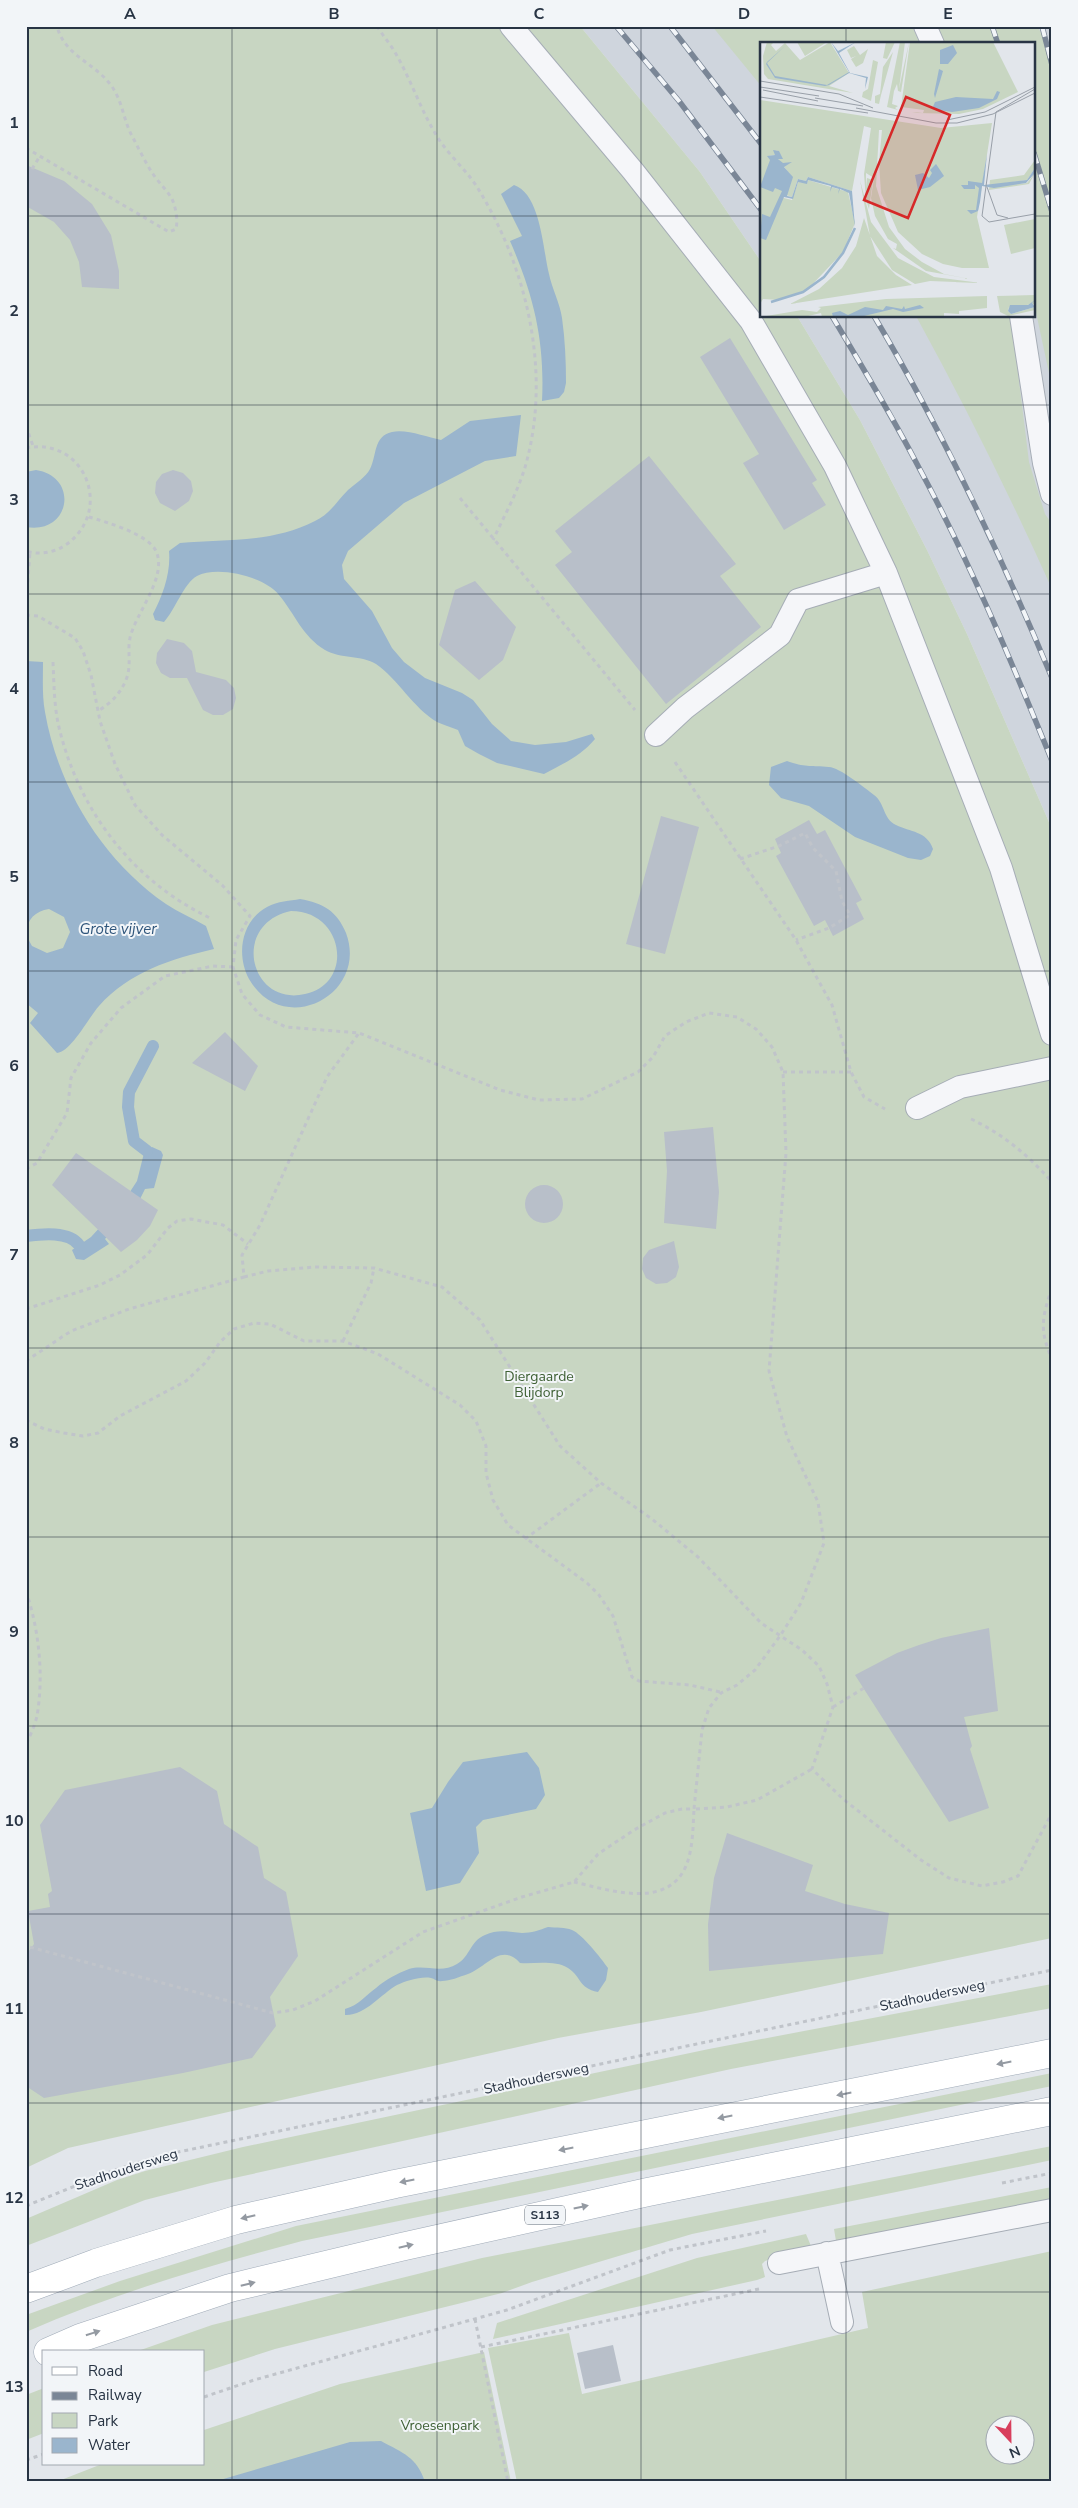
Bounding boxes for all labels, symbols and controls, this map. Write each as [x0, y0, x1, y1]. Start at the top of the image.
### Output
text: A [124, 3, 136, 25]
text: B [328, 3, 340, 25]
text: C [534, 3, 545, 25]
text: D [738, 3, 750, 25]
text: E [943, 3, 953, 25]
inset map [760, 42, 1036, 318]
text: 1 [9, 112, 19, 134]
text: 2 [9, 300, 19, 322]
text: 3 [9, 489, 19, 511]
text: 4 [9, 678, 19, 700]
text: 5 [9, 866, 19, 888]
water label: Grote vijver [79, 919, 157, 939]
text: 6 [9, 1055, 19, 1077]
text: 7 [9, 1244, 19, 1266]
park label: Diergaarde Blijdorp [504, 1367, 574, 1402]
text: 8 [9, 1432, 19, 1454]
text: 9 [9, 1621, 19, 1643]
text: 10 [4, 1810, 24, 1832]
street label: Stadhoudersweg [878, 1975, 986, 2016]
text: 11 [4, 1998, 24, 2020]
street label: Stadhoudersweg [482, 2058, 590, 2099]
one-way arrow [995, 2059, 1011, 2067]
one-way arrow [836, 2090, 852, 2098]
one-way arrow [718, 2113, 733, 2121]
street label: Stadhoudersweg [72, 2144, 180, 2195]
one-way arrow [559, 2145, 574, 2153]
one-way arrow [399, 2177, 414, 2185]
text: 12 [4, 2187, 24, 2209]
one-way arrow [574, 2203, 589, 2211]
road number: S113 [525, 2206, 565, 2224]
one-way arrow [241, 2213, 256, 2221]
one-way arrow [398, 2242, 413, 2250]
one-way arrow [240, 2280, 255, 2288]
one-way arrow [86, 2329, 101, 2337]
legend [42, 2350, 205, 2466]
text: Road [88, 2361, 123, 2381]
text: 13 [4, 2376, 24, 2398]
text: Railway [88, 2385, 142, 2405]
text: Park [88, 2411, 118, 2431]
park label: Vroesenpark [400, 2416, 480, 2435]
north arrow [986, 2416, 1036, 2466]
text: Water [88, 2435, 131, 2455]
text: N [1006, 2441, 1023, 2462]

